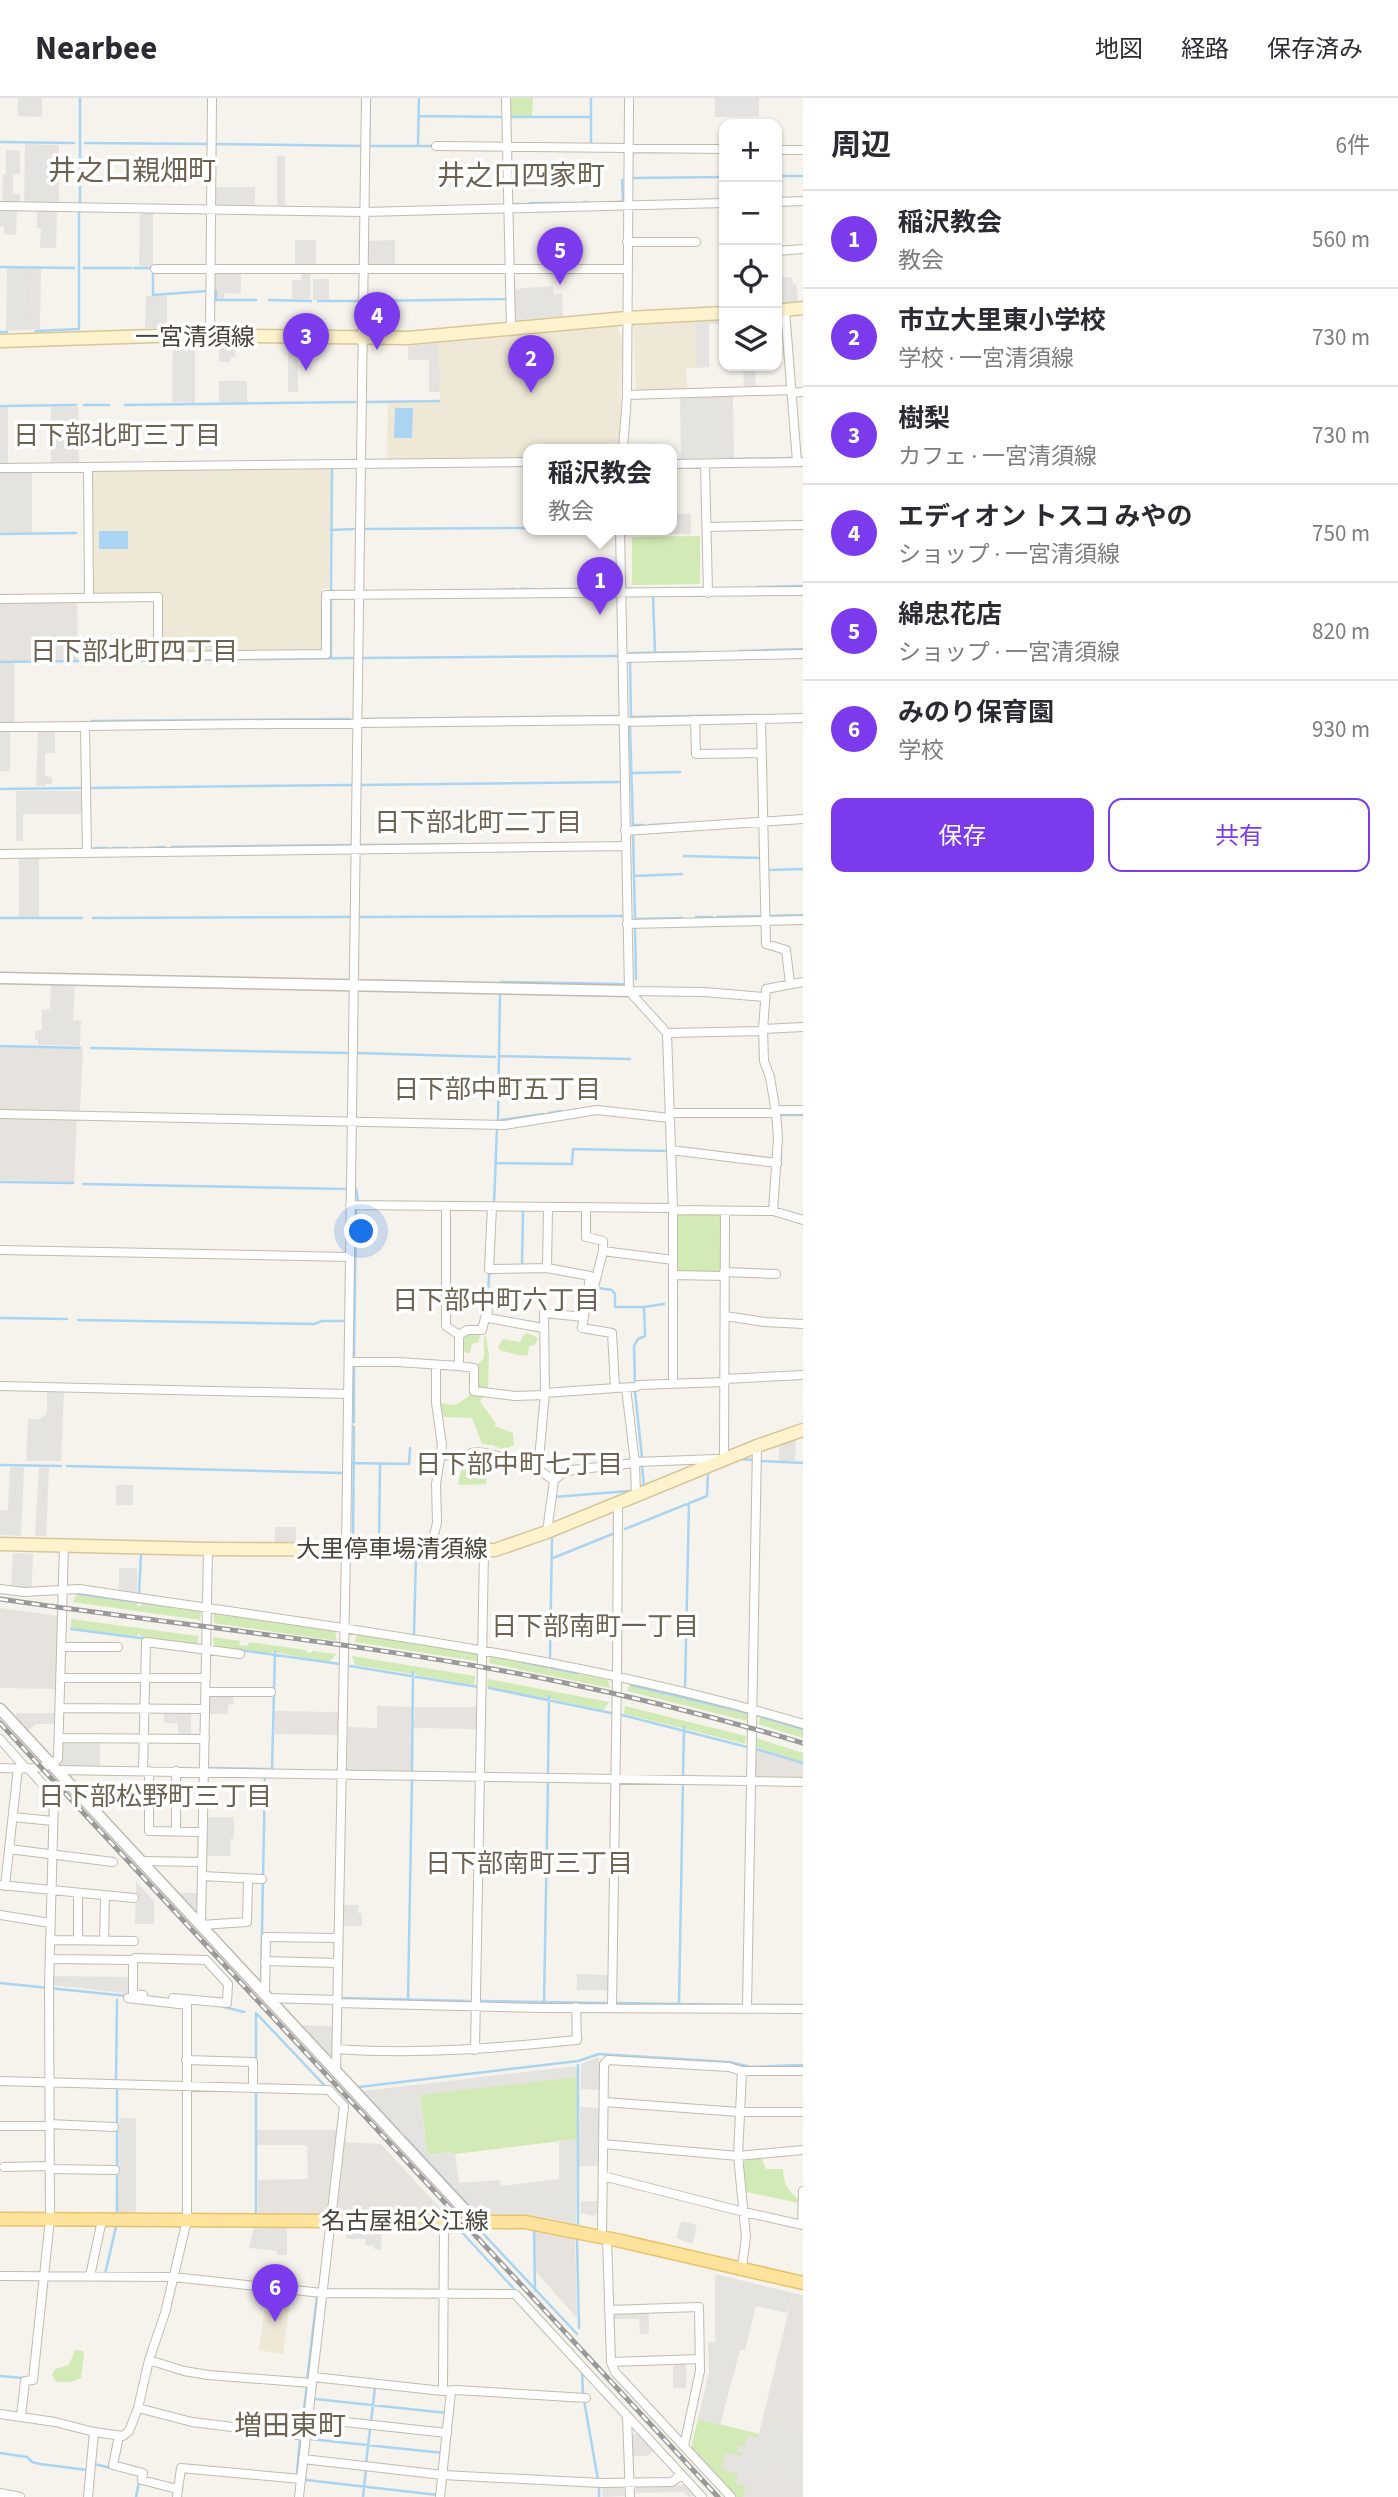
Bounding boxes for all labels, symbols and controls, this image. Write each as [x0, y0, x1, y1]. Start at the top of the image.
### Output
text: Nearbee [35, 25, 157, 72]
text: 地図 [1095, 32, 1143, 67]
text: 経路 [1181, 32, 1229, 67]
text: 保存済み [1267, 32, 1363, 67]
map controls [719, 119, 782, 371]
button: + [719, 119, 782, 182]
text: 周辺 [831, 124, 891, 167]
text: 6件 [1336, 129, 1370, 162]
district label: 井之口親畑町 [48, 151, 216, 191]
district label: 井之口四家町 [437, 156, 605, 196]
button: − [719, 182, 782, 245]
text: 稲沢教会 [898, 204, 1002, 241]
text: 1 [848, 223, 860, 256]
text: 560 m [1312, 223, 1370, 256]
pin: 5 [537, 227, 583, 285]
text: 教会 [898, 244, 944, 277]
button: locate [719, 245, 782, 308]
pin: 4 [354, 292, 400, 350]
text: 市立大里東小学校 [898, 302, 1106, 339]
button: layers [719, 308, 782, 371]
pin: 3 [283, 313, 329, 371]
street label: 一宮清須線 [135, 320, 255, 355]
text: 2 [848, 321, 860, 354]
text: 730 m [1312, 321, 1370, 354]
pin: 2 [508, 335, 554, 393]
text: 学校 · 一宮清須線 [898, 342, 1074, 375]
text: 樹梨 [898, 400, 950, 437]
district label: 日下部北町三丁目 [13, 417, 221, 454]
text: 3 [848, 419, 860, 452]
text: 730 m [1312, 419, 1370, 452]
text: カフェ · 一宮清須線 [898, 440, 1097, 473]
popup [523, 444, 677, 535]
text: 稲沢教会 [548, 455, 652, 492]
text: 教会 [548, 495, 594, 528]
text: エディオン トスコ みやの [898, 498, 1193, 535]
text: 4 [848, 517, 860, 550]
text: 750 m [1312, 517, 1370, 550]
text: ショップ · 一宮清須線 [898, 538, 1120, 571]
pin: 1 [577, 557, 623, 615]
text: 綿忠花店 [898, 596, 1002, 633]
text: 5 [848, 615, 860, 648]
text: 820 m [1312, 615, 1370, 648]
district label: 日下部北町四丁目 [30, 633, 238, 670]
text: ショップ · 一宮清須線 [898, 636, 1120, 669]
text: みのり保育園 [898, 694, 1054, 731]
text: 6 [848, 713, 860, 746]
text: 930 m [1312, 713, 1370, 746]
text: 学校 [898, 734, 944, 767]
button: 保存 [831, 798, 1094, 872]
button: 共有 [1108, 798, 1370, 872]
district label: 日下部北町二丁目 [374, 804, 582, 841]
district label: 日下部中町五丁目 [393, 1071, 601, 1108]
your location [344, 1214, 378, 1248]
district label: 日下部中町六丁目 [392, 1282, 600, 1319]
district label: 日下部中町七丁目 [415, 1446, 623, 1483]
street label: 大里停車場清須線 [296, 1532, 488, 1567]
district label: 日下部南町一丁目 [491, 1608, 699, 1645]
district label: 日下部松野町三丁目 [38, 1778, 272, 1815]
district label: 日下部南町三丁目 [425, 1845, 633, 1882]
street label: 名古屋祖父江線 [321, 2204, 489, 2239]
pin: 6 [252, 2264, 298, 2322]
district label: 増田東町 [234, 2406, 346, 2446]

